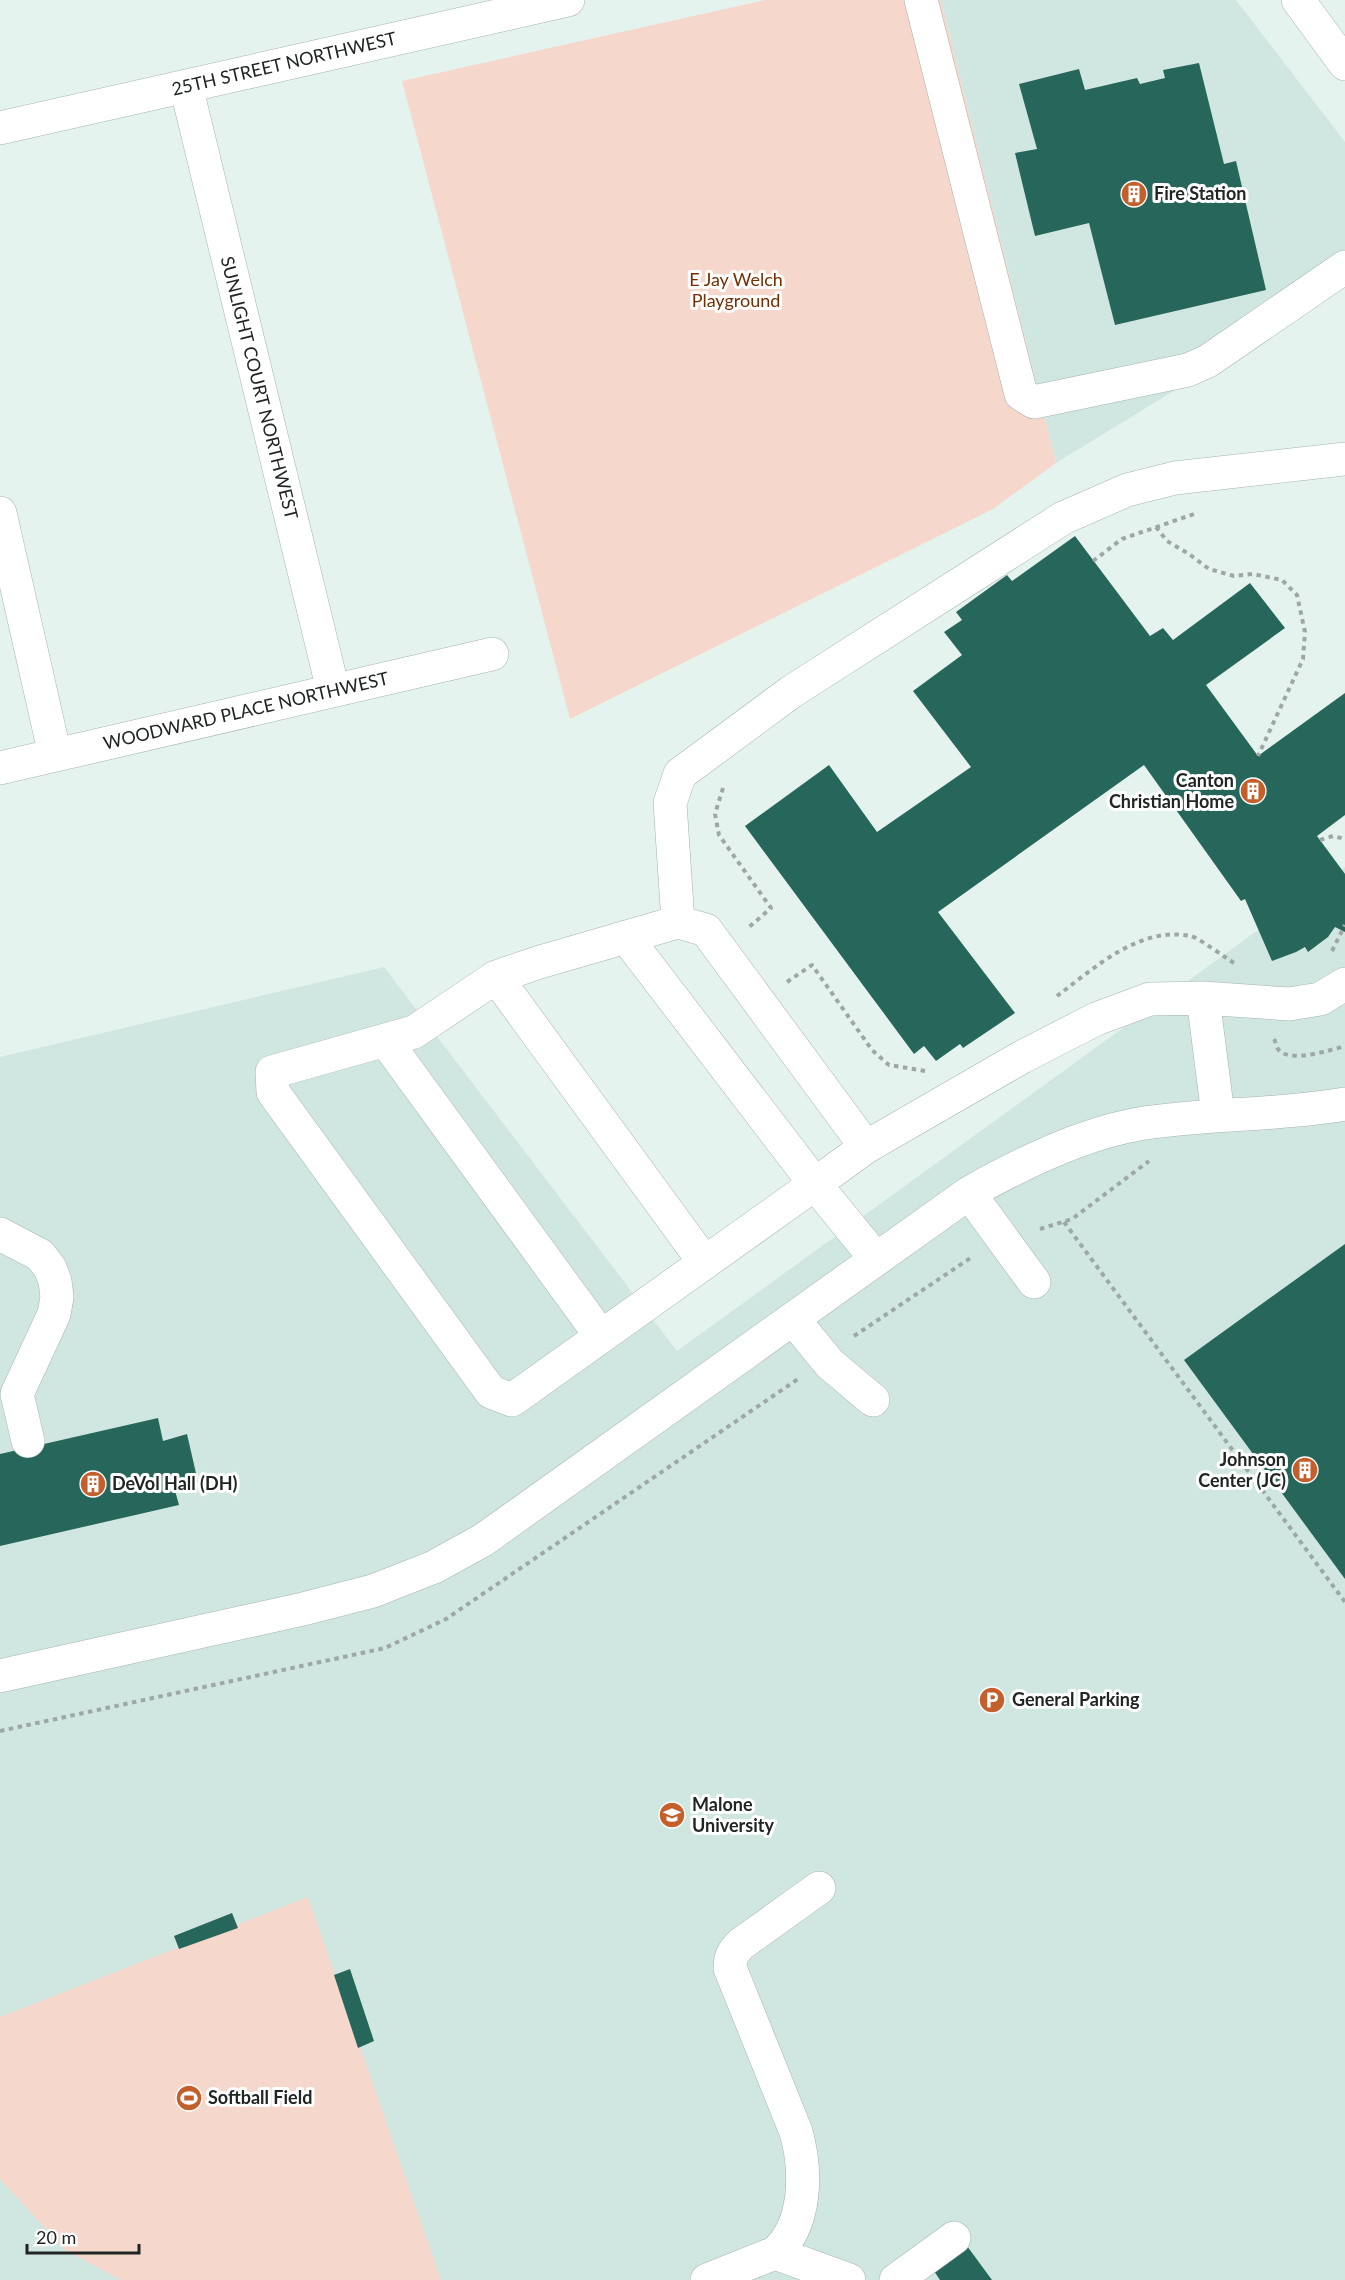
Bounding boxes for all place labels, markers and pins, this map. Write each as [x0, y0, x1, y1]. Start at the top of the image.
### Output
building icon: Fire Station [1119, 179, 1149, 209]
place label: Fire Station [1154, 182, 1246, 204]
place label: Canton Christian Home [1109, 769, 1234, 812]
building icon: Canton Christian Home [1238, 776, 1268, 806]
place label: Johnson Center (JC) [1198, 1448, 1286, 1491]
building icon: Johnson Center (JC) [1290, 1455, 1320, 1485]
building icon: DeVol Hall (DH) [78, 1469, 108, 1499]
place label: DeVol Hall (DH) [112, 1472, 238, 1494]
parking icon: General Parking [977, 1685, 1007, 1715]
place label: General Parking [1012, 1688, 1140, 1710]
place label: Malone University [692, 1793, 774, 1836]
school or university icon: Malone University [657, 1800, 687, 1830]
sports icon: Softball Field [174, 2083, 204, 2113]
place label: Softball Field [208, 2086, 312, 2108]

